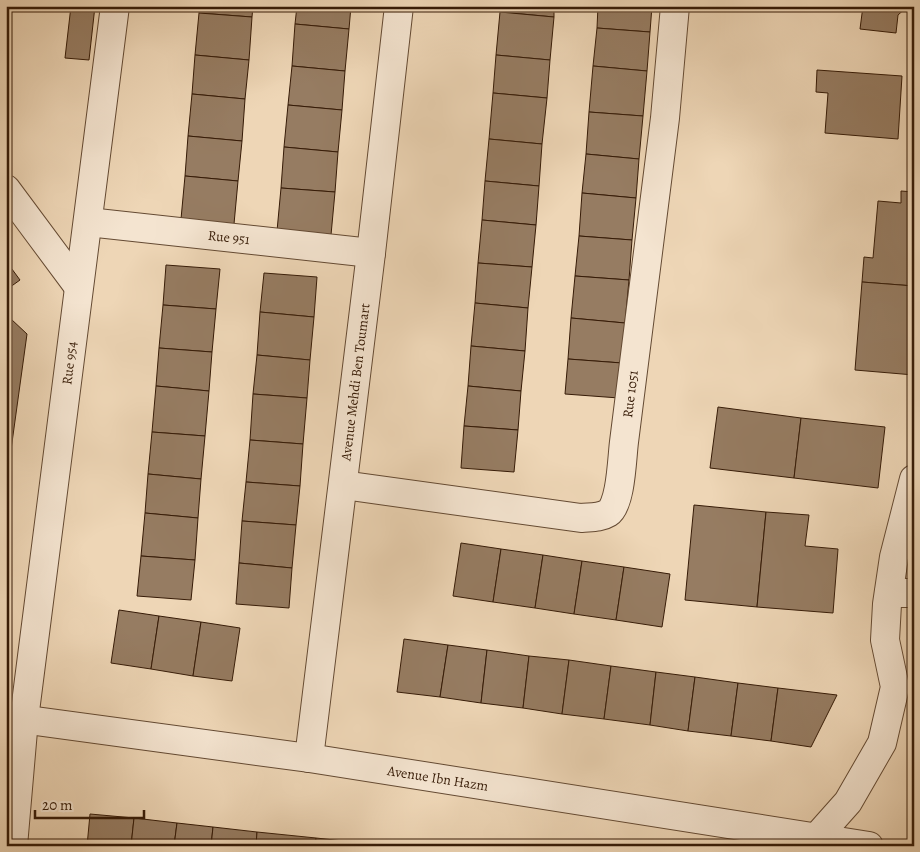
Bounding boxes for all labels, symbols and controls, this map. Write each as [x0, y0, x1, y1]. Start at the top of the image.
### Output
street label: Rue 951 [207, 226, 251, 249]
street label: Avenue Mehdi Ben Toumart [336, 302, 375, 463]
street label: Rue 954 [57, 340, 82, 386]
street label: Rue 1051 [618, 369, 643, 419]
street label: Avenue Ibn Hazm [385, 761, 490, 796]
scale bar [35, 787, 144, 819]
text: 20 m [42, 795, 73, 815]

